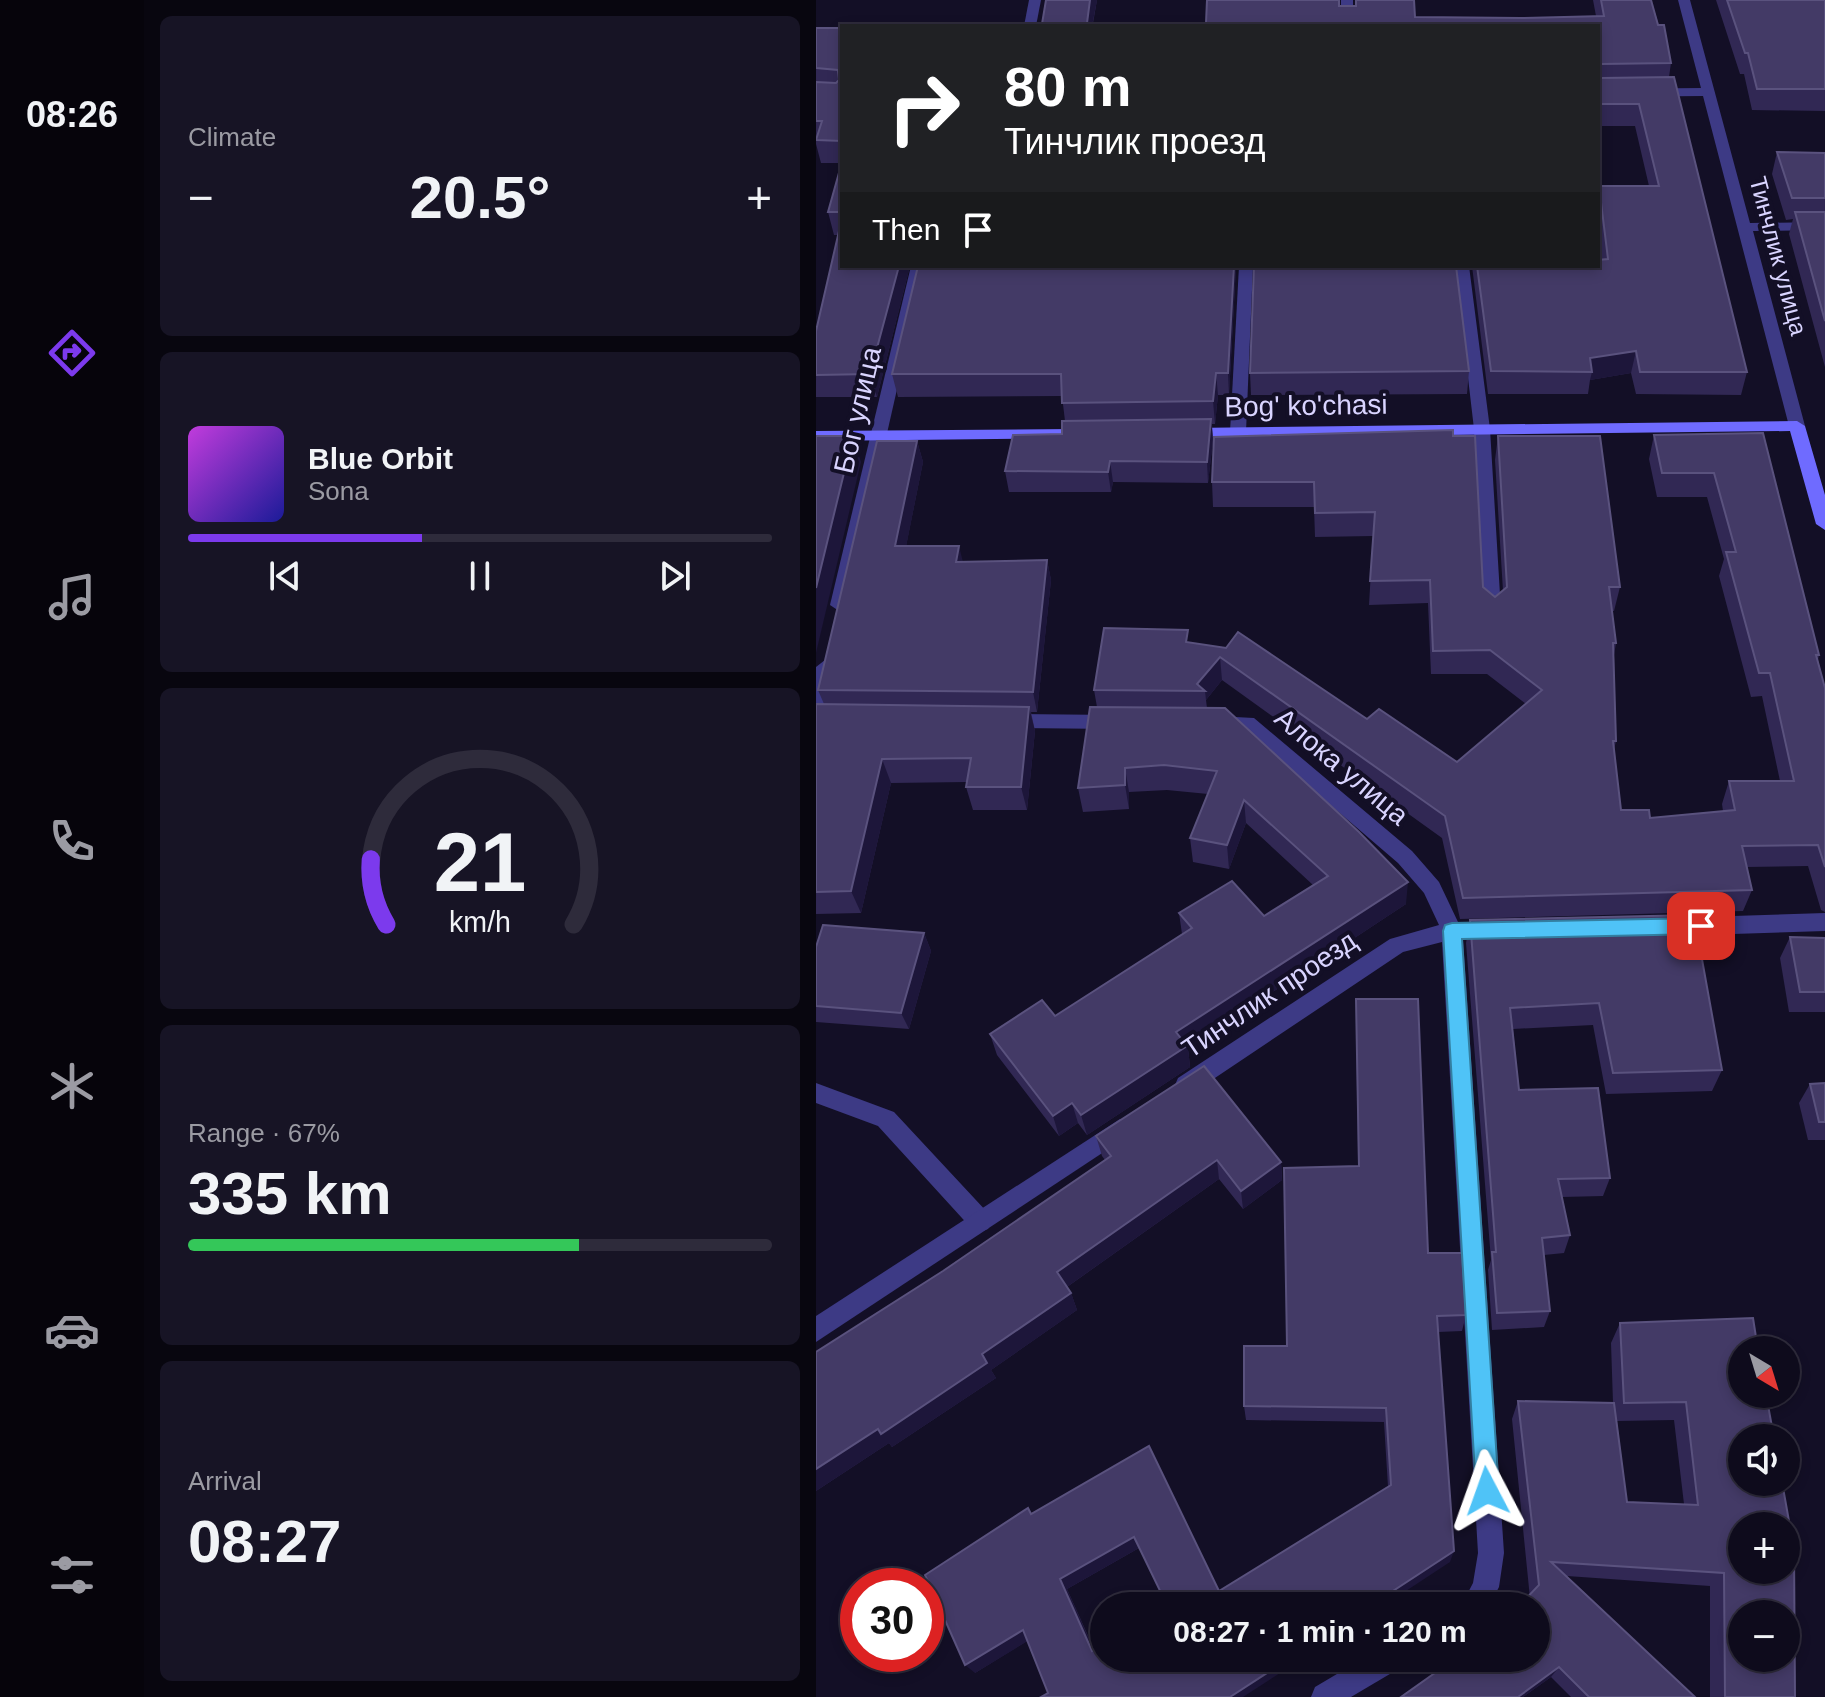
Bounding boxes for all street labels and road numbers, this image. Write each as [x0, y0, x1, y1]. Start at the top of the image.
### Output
street label: Тинчлик улица [1744, 173, 1813, 339]
street label: Бог улица [828, 343, 887, 476]
street label: Bog' ko'chasi [1224, 389, 1388, 422]
street label: Алока улица [1269, 702, 1415, 831]
street label: Тинчлик проезд [1176, 925, 1362, 1064]

